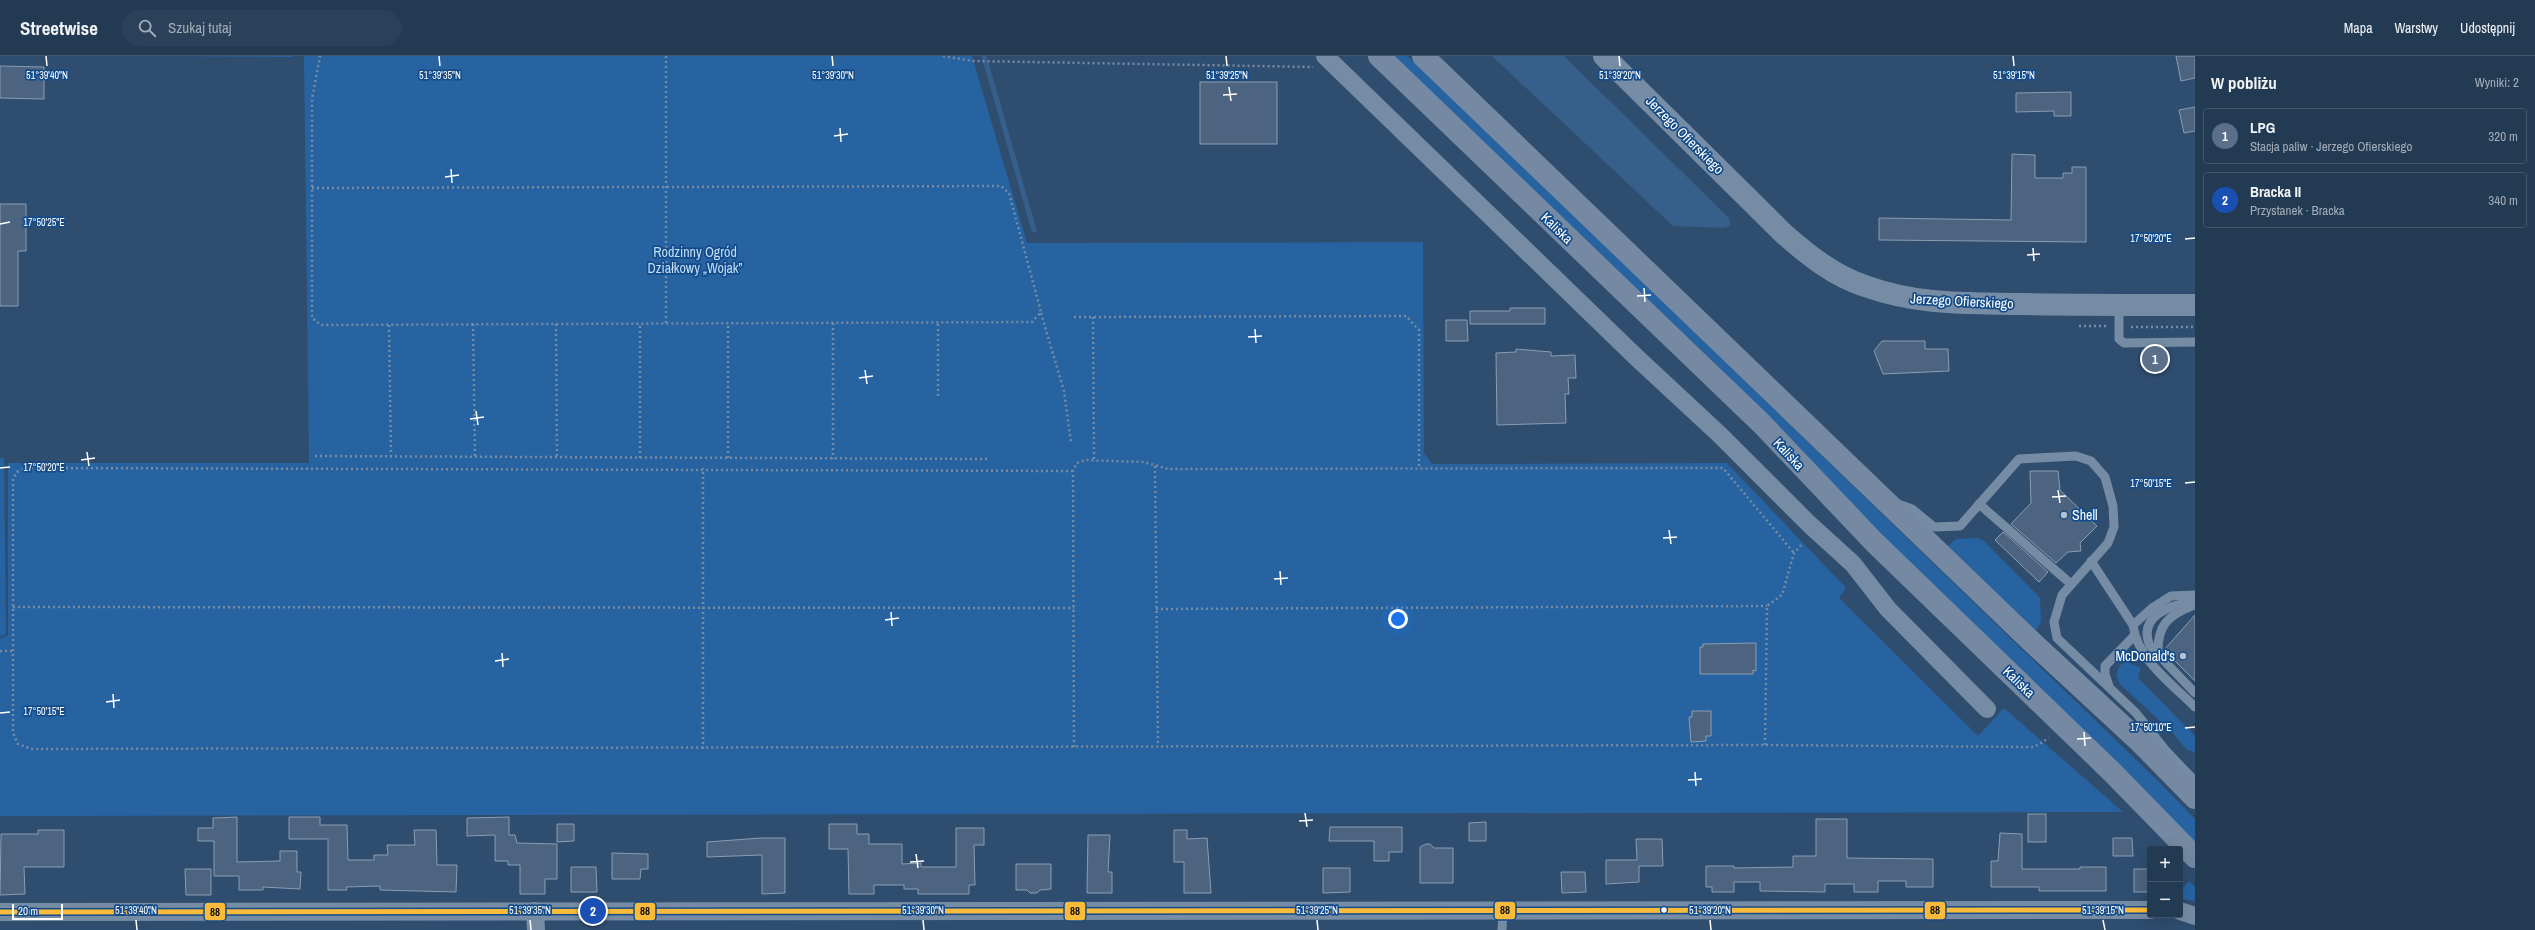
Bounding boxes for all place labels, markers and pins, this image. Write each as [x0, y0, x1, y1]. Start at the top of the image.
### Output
pin: 1 [2142, 344, 2168, 374]
place label: Shell [2072, 506, 2098, 524]
marker: Shell [2059, 510, 2069, 520]
place label: McDonald's [2115, 647, 2175, 665]
marker: McDonald's [2178, 651, 2188, 661]
pin: 2 [580, 896, 606, 926]
unlabelled marker [1659, 905, 1669, 915]

